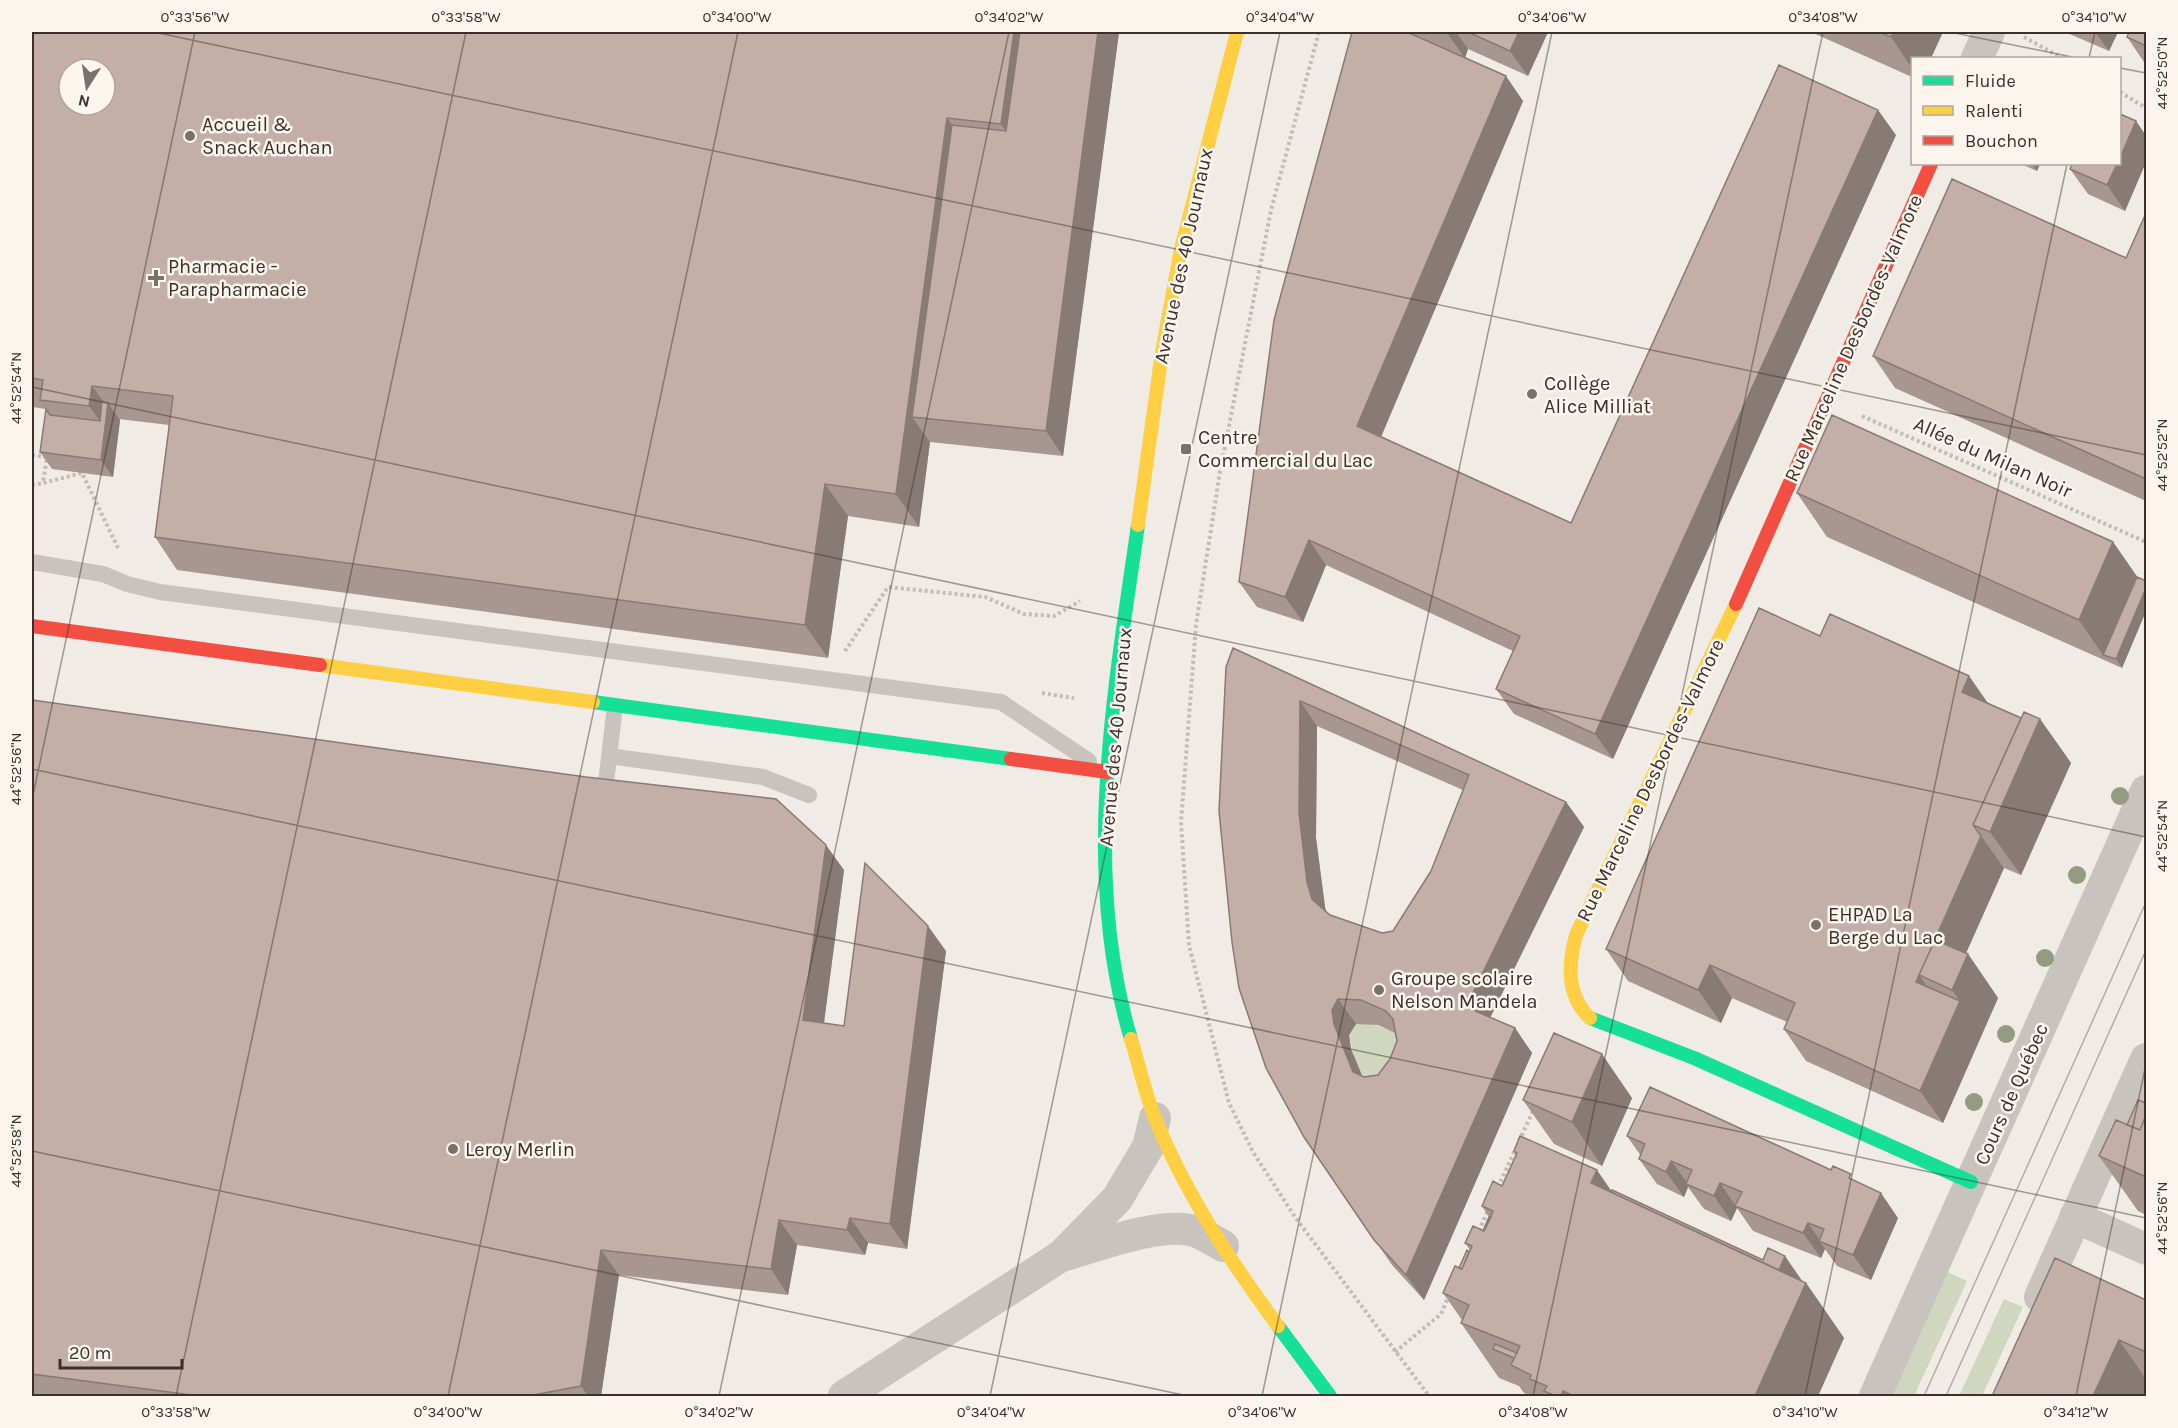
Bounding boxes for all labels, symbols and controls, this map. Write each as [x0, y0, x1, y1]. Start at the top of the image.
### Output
text: 0°33'56"W [161, 8, 230, 26]
text: 0°33'58"W [431, 8, 501, 26]
text: 0°34'00"W [702, 8, 772, 26]
text: 0°34'02"W [975, 8, 1044, 26]
text: 0°34'04"W [1246, 8, 1315, 26]
text: 0°34'06"W [1518, 8, 1587, 26]
text: 0°34'08"W [1788, 8, 1858, 26]
text: 0°34'10"W [2061, 8, 2127, 26]
text: 44°52'50"N [2153, 36, 2171, 110]
north arrow [57, 57, 117, 117]
legend [1911, 57, 2121, 165]
text: Fluide [1965, 70, 2016, 92]
text: N [76, 91, 92, 112]
text: Ralenti [1965, 100, 2023, 122]
place label: Accueil & Snack Auchan [202, 113, 333, 159]
marker: Accueil & Snack Auchan [183, 129, 197, 143]
text: Bouchon [1965, 130, 2038, 152]
street label: Avenue des 40 Journaux [1149, 146, 1218, 366]
street label: Rue Marceline Desbordes-Valmore [1780, 191, 1927, 485]
place label: Pharmacie - Parapharmacie [168, 255, 307, 301]
marker: Pharmacie - Parapharmacie [149, 271, 163, 285]
text: 44°52'54"N [7, 352, 25, 424]
place label: Collège Alice Milliat [1544, 372, 1651, 418]
marker: Collège Alice Milliat [1525, 387, 1539, 401]
street label: Allée du Milan Noir [1910, 412, 2076, 503]
text: 44°52'52"N [2153, 418, 2171, 492]
place label: Centre Commercial du Lac [1198, 426, 1373, 472]
marker: Centre Commercial du Lac [1179, 442, 1193, 456]
street label: Avenue des 40 Journaux [1094, 627, 1137, 847]
street label: Rue Marceline Desbordes-Valmore [1572, 635, 1729, 925]
text: 44°52'56"N [7, 733, 25, 805]
text: 44°52'54"N [2153, 800, 2171, 872]
place label: EHPAD La Berge du Lac [1828, 903, 1943, 949]
marker: EHPAD La Berge du Lac [1809, 918, 1823, 932]
place label: Groupe scolaire Nelson Mandela [1391, 967, 1538, 1013]
marker: Groupe scolaire Nelson Mandela [1372, 983, 1386, 997]
street label: Cours de Québec [1970, 1020, 2053, 1169]
text: 44°52'58"N [7, 1114, 25, 1188]
place label: Leroy Merlin [465, 1138, 575, 1161]
marker: Leroy Merlin [446, 1142, 460, 1156]
text: 44°52'56"N [2153, 1182, 2171, 1254]
scale bar [60, 1332, 182, 1370]
text: 20 m [69, 1342, 111, 1364]
text: 0°33'58"W [141, 1403, 211, 1421]
text: 0°34'00"W [413, 1403, 483, 1421]
text: 0°34'02"W [685, 1403, 754, 1421]
text: 0°34'04"W [957, 1403, 1026, 1421]
text: 0°34'06"W [1228, 1403, 1297, 1421]
text: 0°34'08"W [1498, 1403, 1568, 1421]
text: 0°34'10"W [1772, 1403, 1838, 1421]
text: 0°34'12"W [2044, 1403, 2109, 1421]

